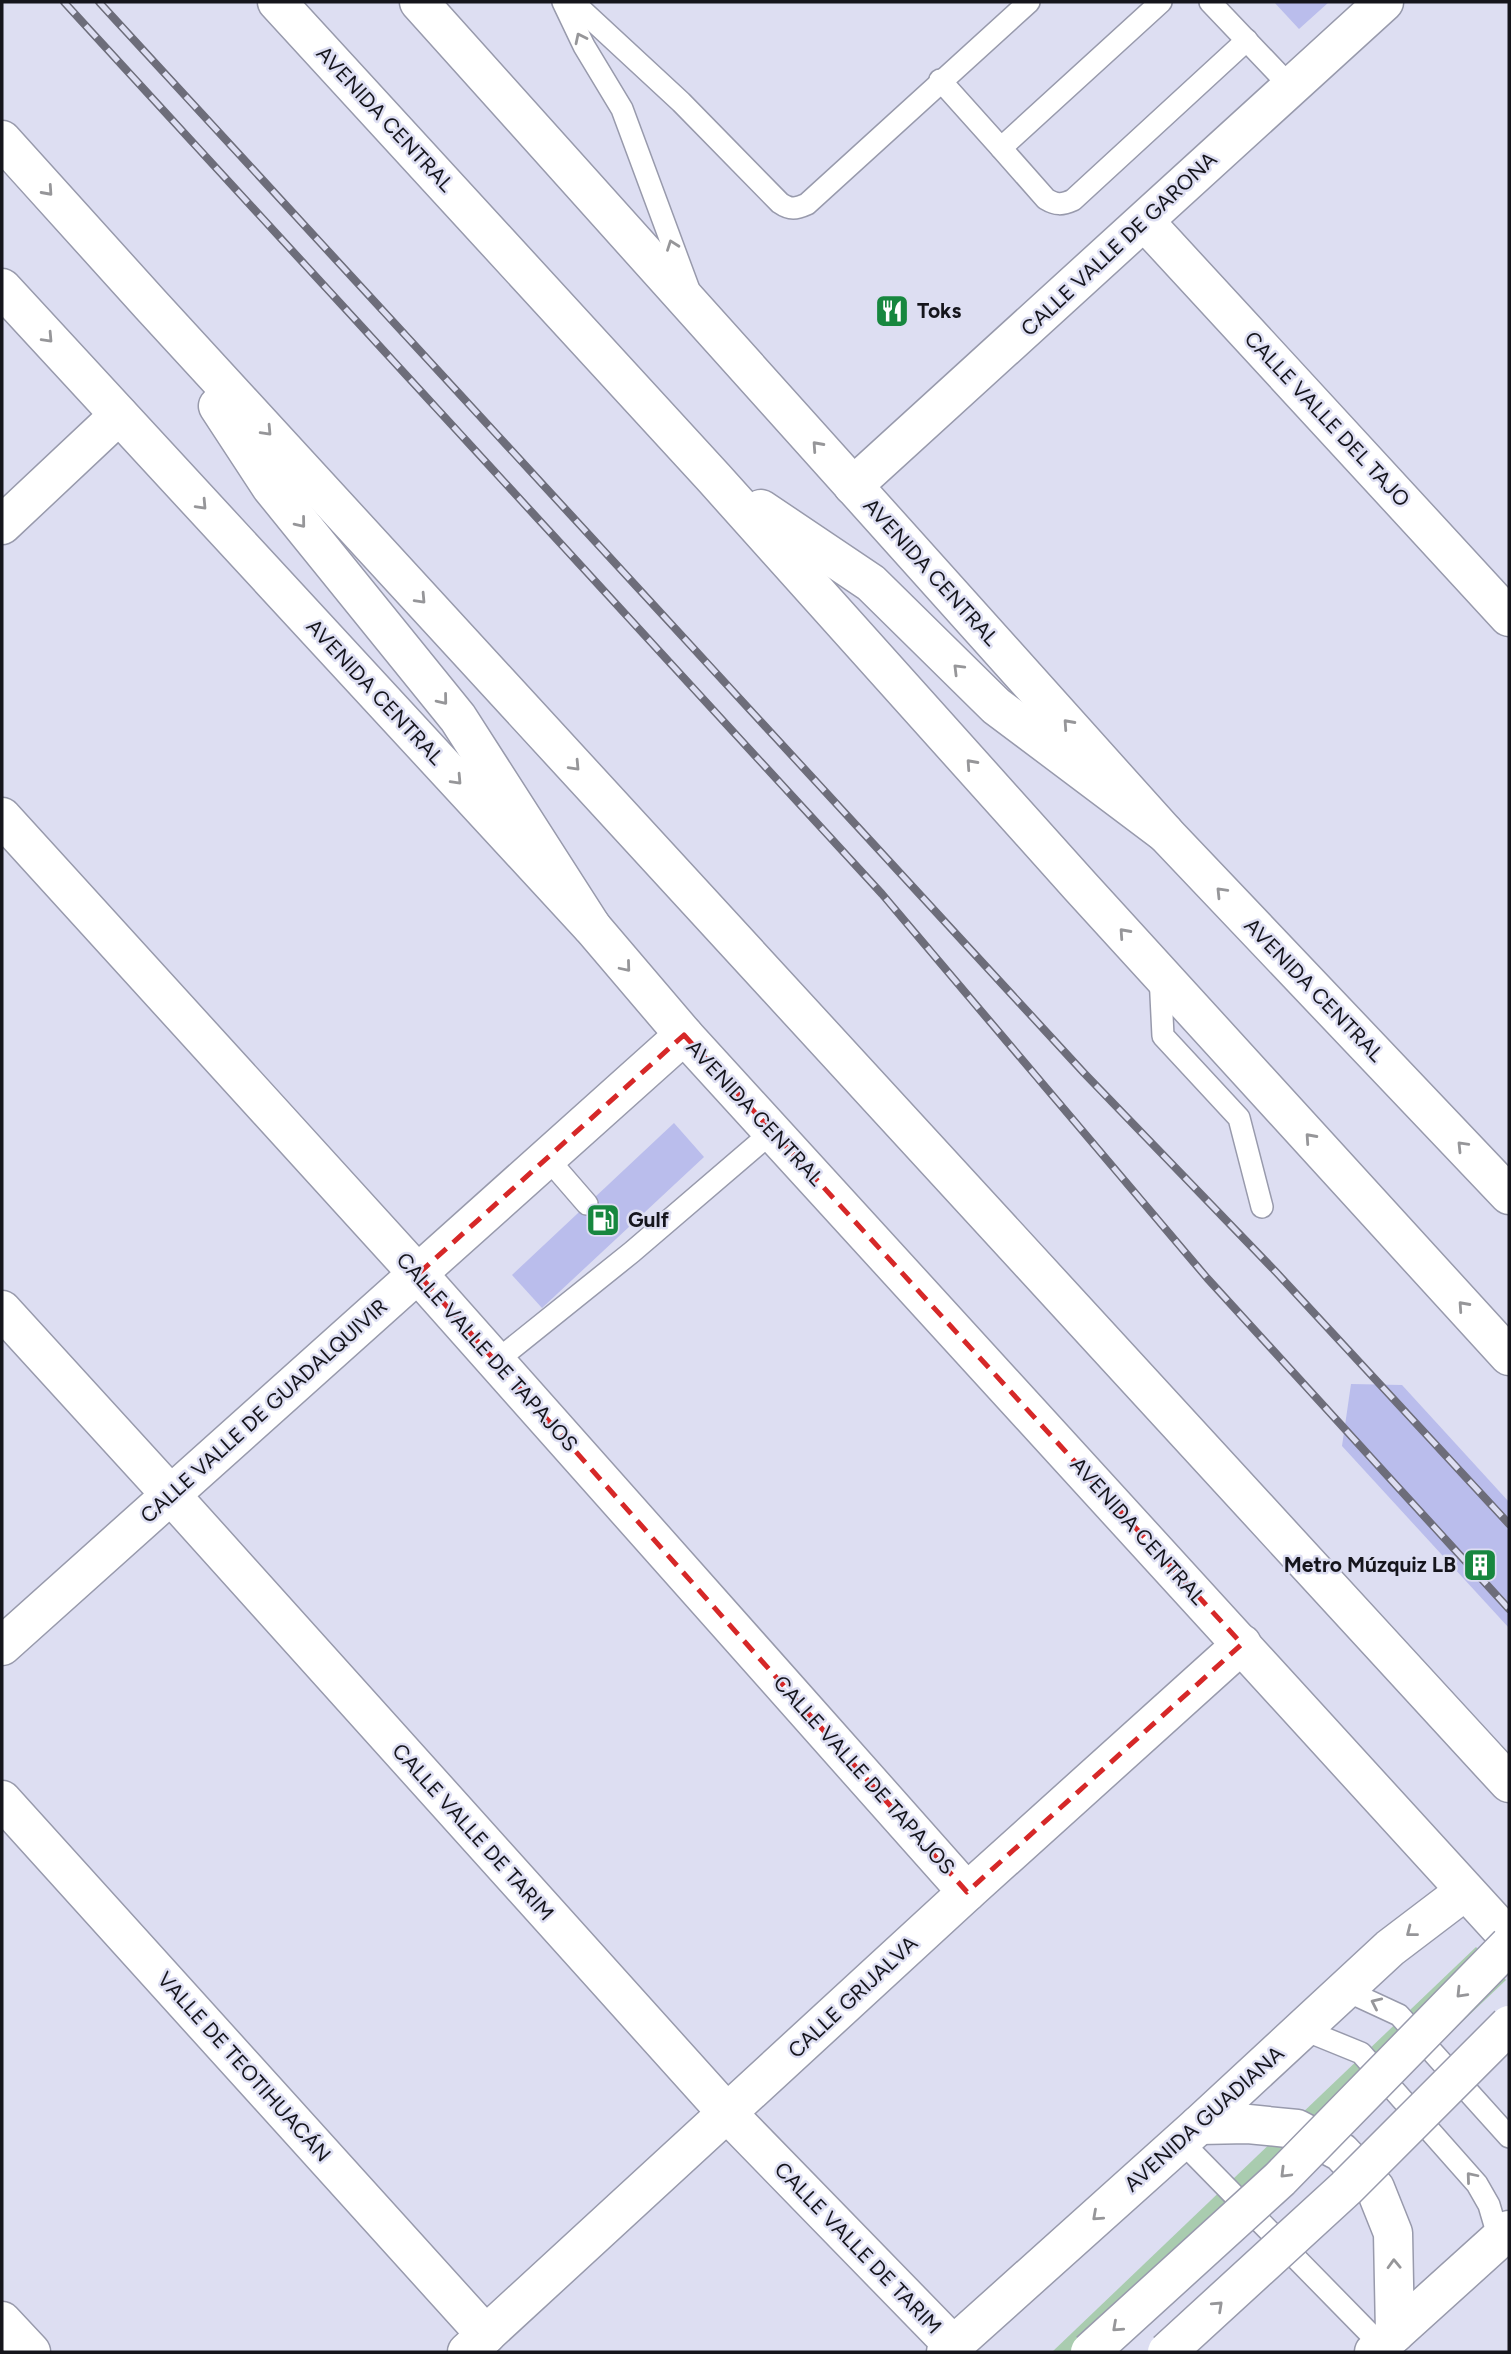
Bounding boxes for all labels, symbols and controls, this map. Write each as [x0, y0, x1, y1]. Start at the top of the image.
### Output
one-way arrow [574, 33, 588, 45]
street label: AVENIDA CENTRAL [311, 41, 459, 197]
street label: CALLE VALLE DE GARONA [1016, 146, 1222, 341]
one-way arrow [39, 183, 52, 196]
one-way arrow [666, 239, 680, 251]
restaurant icon: Toks [873, 292, 911, 330]
place label: Toks [917, 298, 961, 323]
street label: CALLE VALLE DEL TAJO [1240, 326, 1415, 512]
one-way arrow [40, 330, 52, 343]
one-way arrow [259, 423, 271, 436]
one-way arrow [813, 441, 825, 454]
street label: AVENIDA CENTRAL [859, 493, 1004, 651]
one-way arrow [194, 497, 207, 510]
one-way arrow [292, 515, 305, 527]
one-way arrow [412, 591, 425, 604]
street label: AVENIDA CENTRAL [301, 614, 449, 770]
one-way arrow [954, 664, 967, 677]
one-way arrow [435, 692, 448, 705]
one-way arrow [1063, 719, 1076, 732]
one-way arrow [566, 758, 579, 771]
one-way arrow [967, 760, 979, 773]
one-way arrow [448, 772, 461, 785]
one-way arrow [1217, 887, 1230, 900]
street label: AVENIDA CENTRAL [1239, 913, 1389, 1067]
one-way arrow [1119, 928, 1132, 941]
one-way arrow [618, 958, 630, 971]
street label: AVENIDA CENTRAL [681, 1035, 829, 1191]
one-way arrow [1306, 1133, 1318, 1146]
one-way arrow [1458, 1141, 1471, 1154]
fuel station icon: Gulf [584, 1201, 622, 1239]
place label: Gulf [628, 1207, 670, 1232]
street label: CALLE VALLE DE TAPAJOS [391, 1247, 583, 1456]
street label: CALLE VALLE DE GUADALQUIVIR [135, 1293, 392, 1528]
one-way arrow [1459, 1301, 1472, 1314]
street label: AVENIDA CENTRAL [1066, 1452, 1211, 1610]
building icon: Metro Múzquiz LB [1461, 1546, 1499, 1584]
place label: Metro Múzquiz LB [1284, 1552, 1456, 1577]
street label: CALLE VALLE DE TAPAJOS [768, 1670, 960, 1879]
street label: CALLE VALLE DE TARIM [387, 1738, 559, 1925]
one-way arrow [1406, 1924, 1419, 1937]
street label: CALLE GRIJALVA [783, 1930, 922, 2063]
street label: VALLE DE TEOTIHUACÁN [153, 1967, 336, 2167]
one-way arrow [1457, 1985, 1470, 1998]
one-way arrow [1371, 1998, 1383, 2012]
street label: AVENIDA GUADIANA [1119, 2040, 1289, 2197]
street label: CALLE VALLE DE TARIM [770, 2157, 947, 2339]
one-way arrow [1280, 2165, 1293, 2178]
one-way arrow [1467, 2173, 1479, 2186]
one-way arrow [1092, 2208, 1105, 2220]
one-way arrow [1387, 2259, 1402, 2270]
one-way arrow [1210, 2302, 1223, 2314]
one-way arrow [1112, 2319, 1125, 2332]

